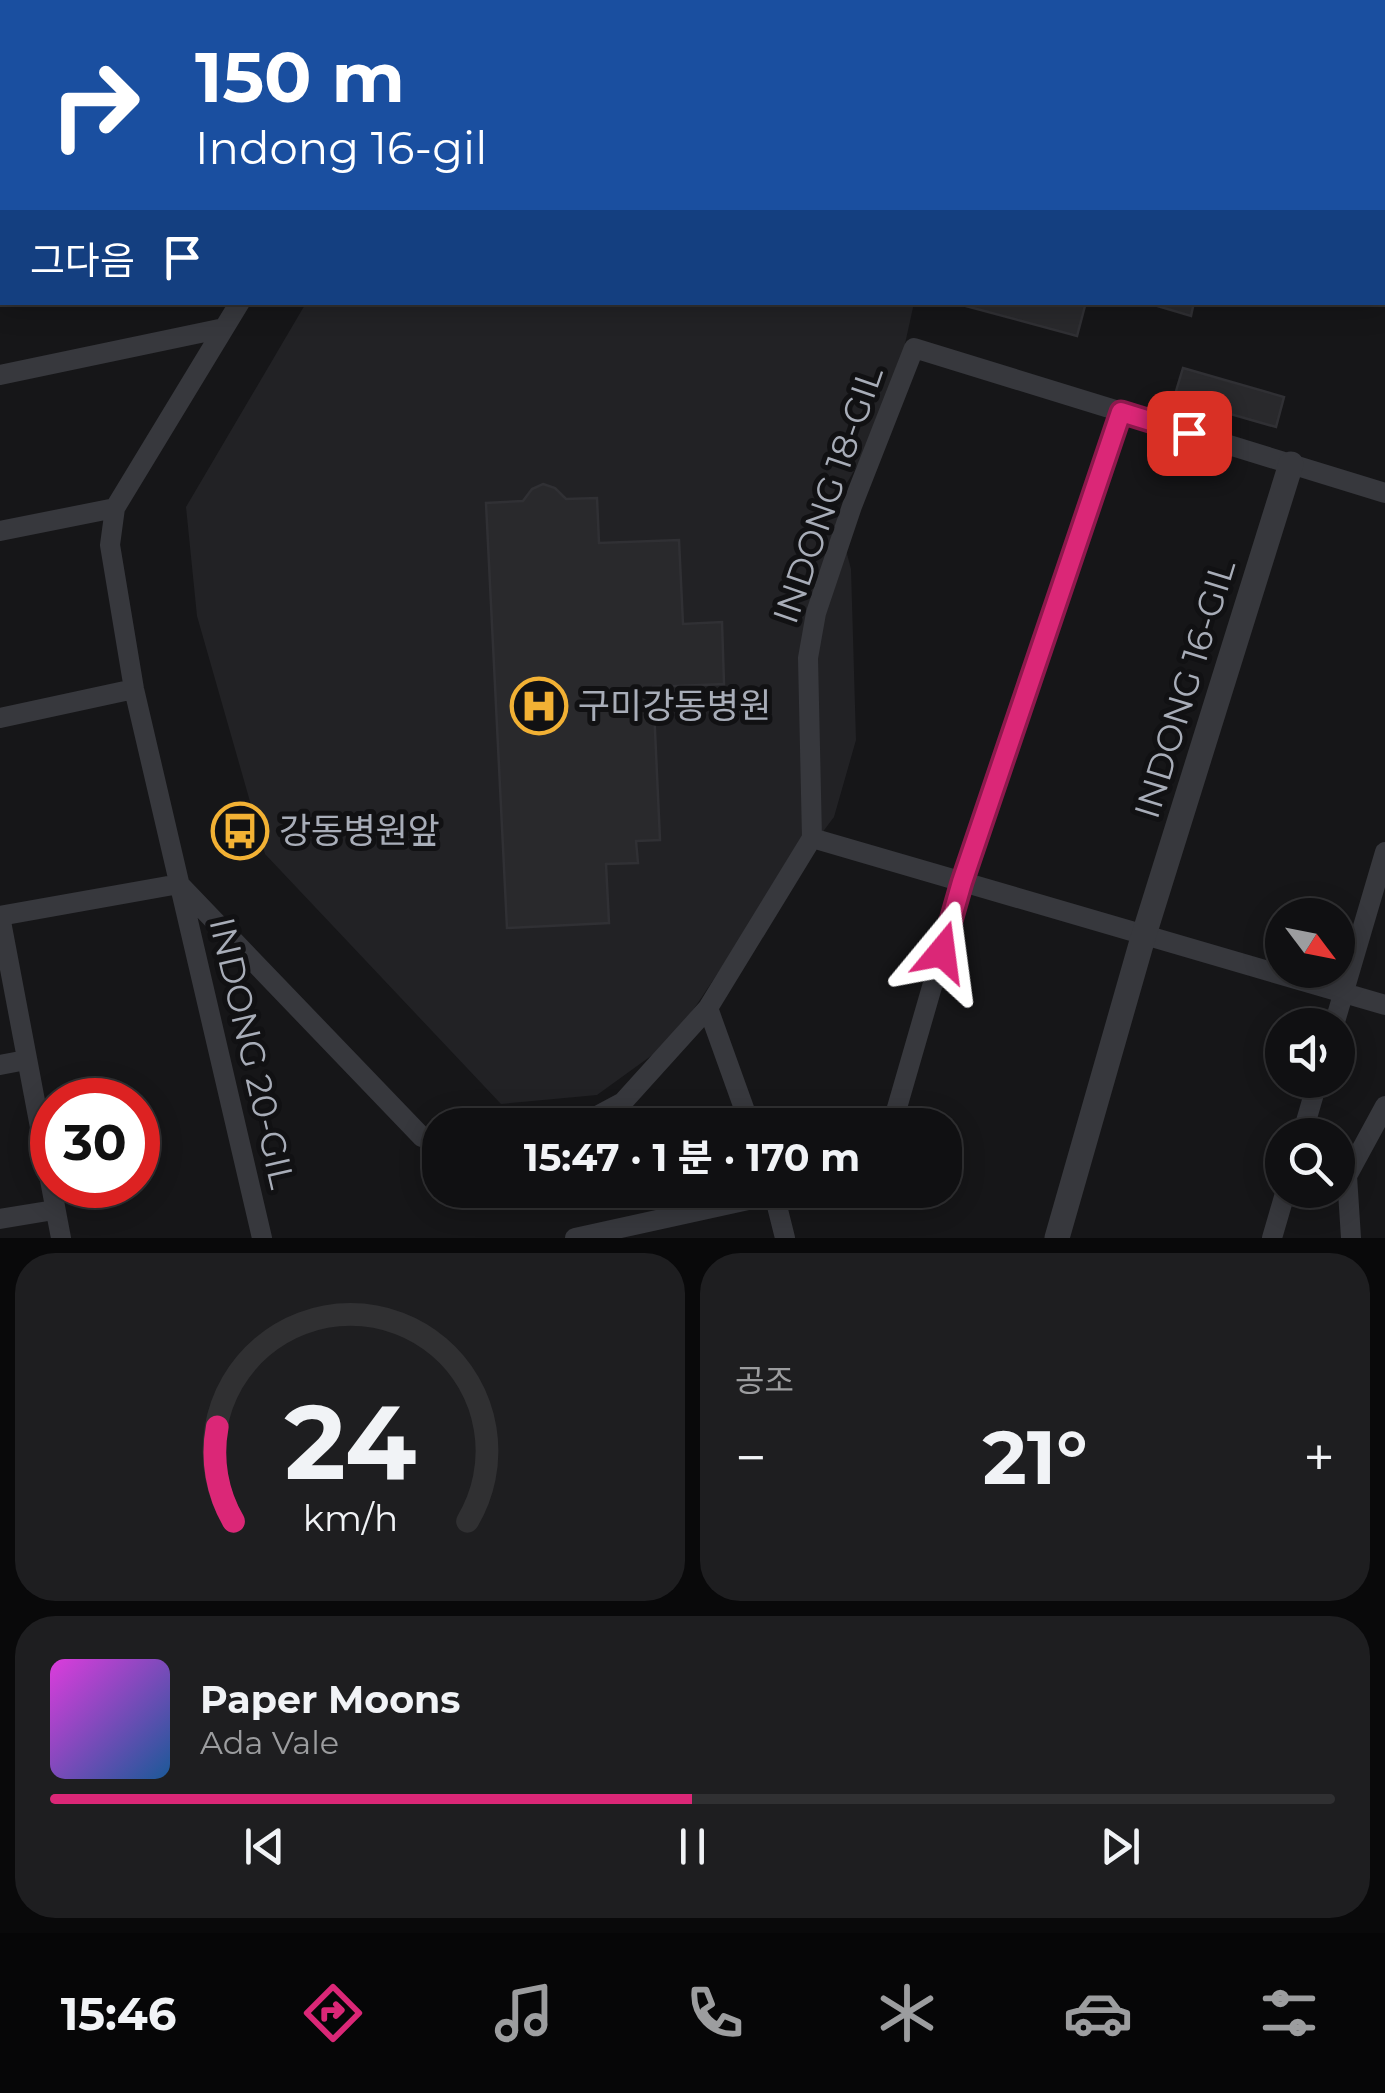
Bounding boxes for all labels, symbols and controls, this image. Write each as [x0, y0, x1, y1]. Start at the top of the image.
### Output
text: 150 m [195, 34, 405, 120]
icon: right [30, 40, 160, 170]
text: Indong 16-gil [195, 120, 487, 175]
icon: arrive [155, 230, 210, 285]
text: 그다음 [30, 237, 135, 284]
street label: INDONG 18-GIL [763, 360, 892, 629]
pin [1147, 391, 1232, 476]
icon: arrive [1162, 406, 1217, 461]
street label: INDONG 16-GIL [1125, 554, 1244, 823]
hospital icon: 구미강동병원 [509, 676, 569, 736]
place label: 구미강동병원 [578, 684, 771, 727]
bus stop icon: 강동병원앞 [210, 801, 270, 861]
place label: 강동병원앞 [279, 809, 440, 852]
north arrow [1265, 898, 1355, 988]
map controls [1265, 898, 1355, 1208]
position arrow [890, 900, 994, 1004]
street label: INDONG 20-GIL [200, 913, 305, 1193]
button: sound [1265, 1008, 1355, 1098]
speed limit sign: 30 [30, 1078, 160, 1208]
button: search [1265, 1118, 1355, 1208]
text: 15:47 · 1 분 · 170 m [524, 1134, 860, 1181]
text: 공조 [735, 1361, 794, 1400]
text: 24 [284, 1378, 416, 1505]
text: 21° [982, 1411, 1088, 1503]
text: − [735, 1424, 767, 1491]
text: + [1303, 1424, 1335, 1491]
text: km/h [302, 1496, 398, 1540]
text: Paper Moons [200, 1676, 461, 1723]
text: Ada Vale [200, 1723, 339, 1762]
icon: previous [237, 1819, 292, 1874]
icon: pause [665, 1819, 720, 1874]
icon: next [1093, 1819, 1148, 1874]
icon: directions [298, 1978, 368, 2048]
icon: music [489, 1978, 559, 2048]
icon: phone [680, 1978, 750, 2048]
icon: climate [872, 1978, 942, 2048]
icon: car [1063, 1978, 1133, 2048]
icon: filters [1254, 1978, 1324, 2048]
text: 15:46 [61, 1986, 177, 2041]

